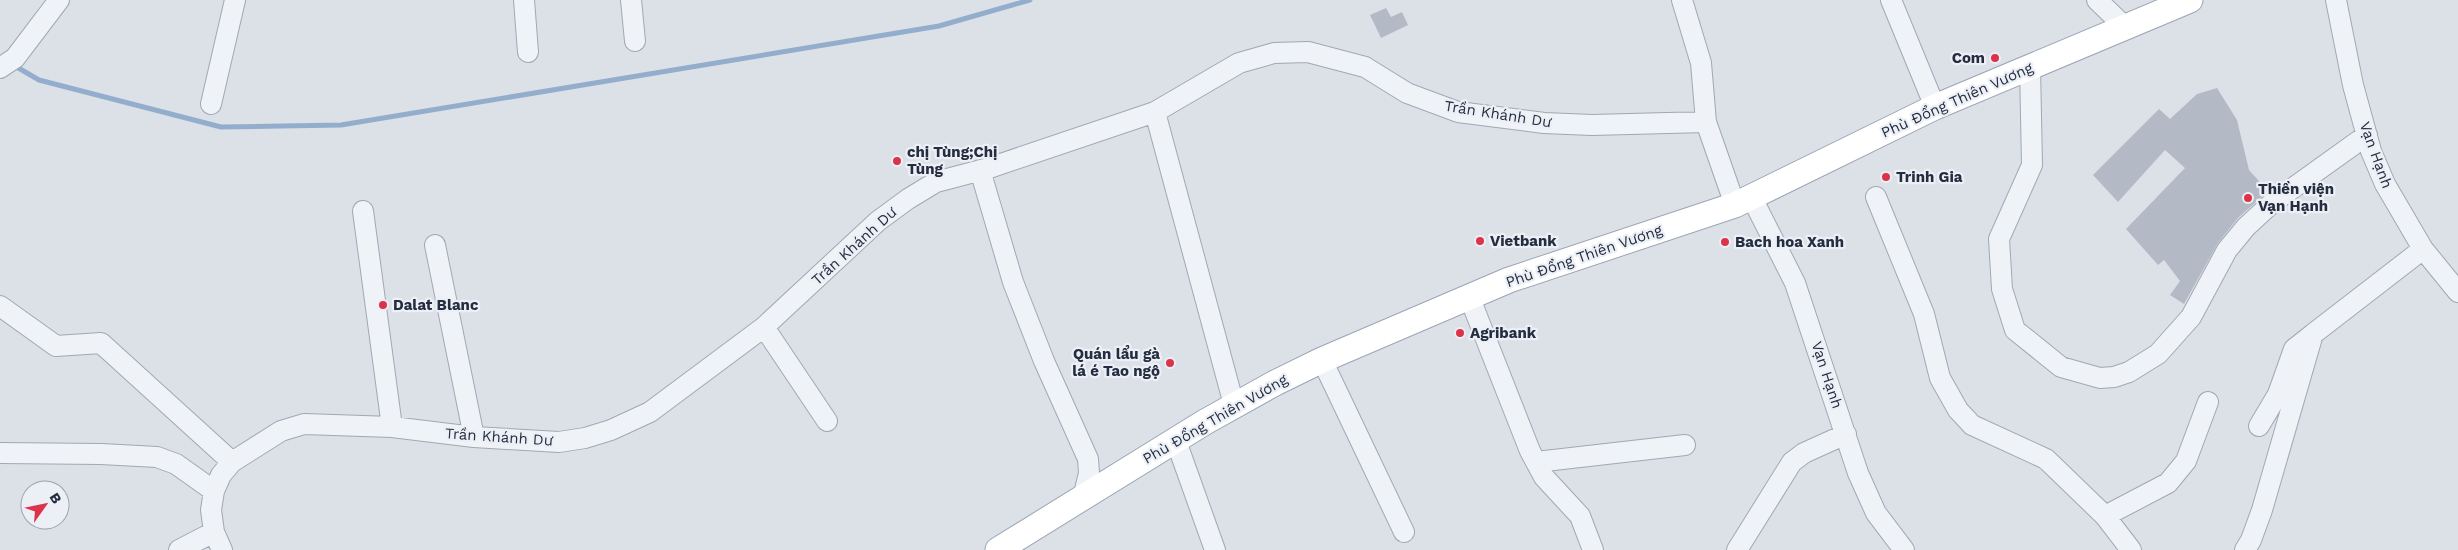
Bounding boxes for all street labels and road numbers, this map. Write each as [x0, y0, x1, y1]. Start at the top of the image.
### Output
street label: Phù Đổng Thiên Vương [1878, 58, 2036, 142]
street label: Trần Khánh Dư [1443, 97, 1554, 131]
street label: Vạn Hạnh [2356, 119, 2396, 191]
street label: Trần Khánh Dư [808, 203, 901, 289]
street label: Phù Đổng Thiên Vương [1503, 221, 1665, 291]
street label: Vạn Hạnh [1808, 339, 1846, 411]
street label: Phù Đổng Thiên Vương [1139, 370, 1291, 468]
street label: Trần Khánh Dư [444, 424, 554, 450]

